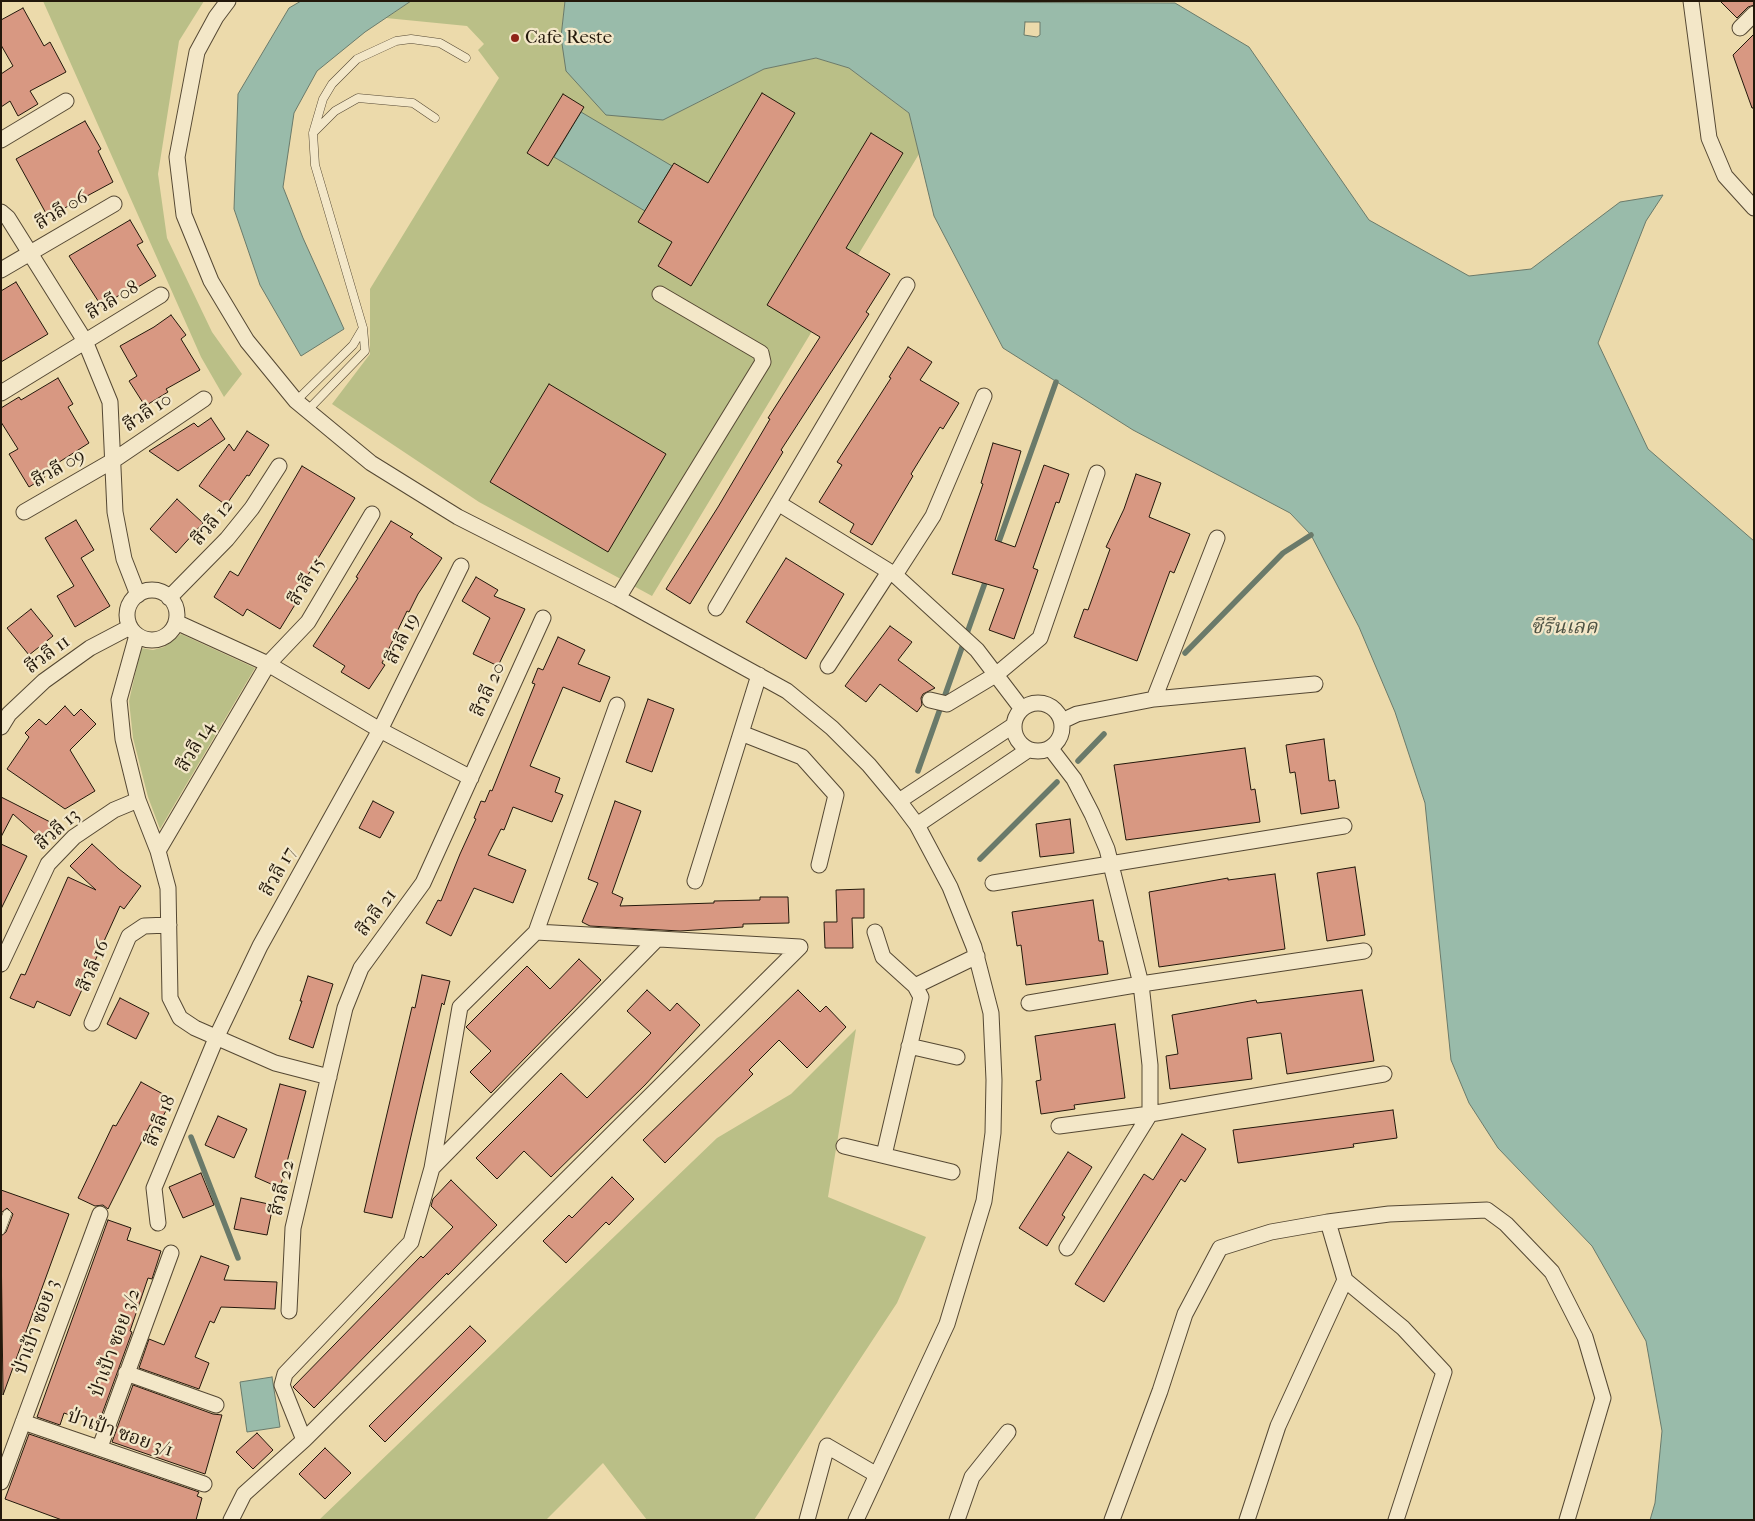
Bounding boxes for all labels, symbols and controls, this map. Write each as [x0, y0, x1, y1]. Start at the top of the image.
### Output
place label: Cafe Reste [525, 27, 612, 49]
marker: Cafe Reste [509, 32, 521, 44]
street label: สีวลี 06 [31, 186, 93, 236]
street label: สีวลี 08 [83, 277, 143, 325]
street label: สีวลี 10 [119, 388, 177, 438]
street label: สีวลี 09 [28, 445, 90, 493]
street label: สีวลี 12 [187, 495, 239, 551]
street label: สีวลี 15 [284, 554, 330, 610]
street label: สีวลี 19 [381, 610, 425, 668]
water label: ซีรีนเลค [1531, 616, 1597, 640]
street label: สีวลี 11 [21, 631, 75, 679]
street label: สีวลี 20 [467, 659, 511, 721]
street label: สีวลี 14 [172, 718, 220, 776]
street label: สีวลี 13 [31, 804, 85, 856]
street label: สีวลี 17 [256, 843, 302, 901]
street label: สีวลี 21 [352, 885, 402, 941]
street label: สีวลี 16 [73, 937, 115, 995]
street label: สีวลี 18 [140, 1092, 182, 1150]
street label: สีวลี 22 [266, 1158, 300, 1218]
street label: ป่าเป้า ซอย 3 [9, 1277, 65, 1377]
street label: ป่าเป้า ซอย 3/2 [86, 1286, 146, 1400]
street label: ป่าเป้า ซอย 3/1 [64, 1405, 176, 1463]

